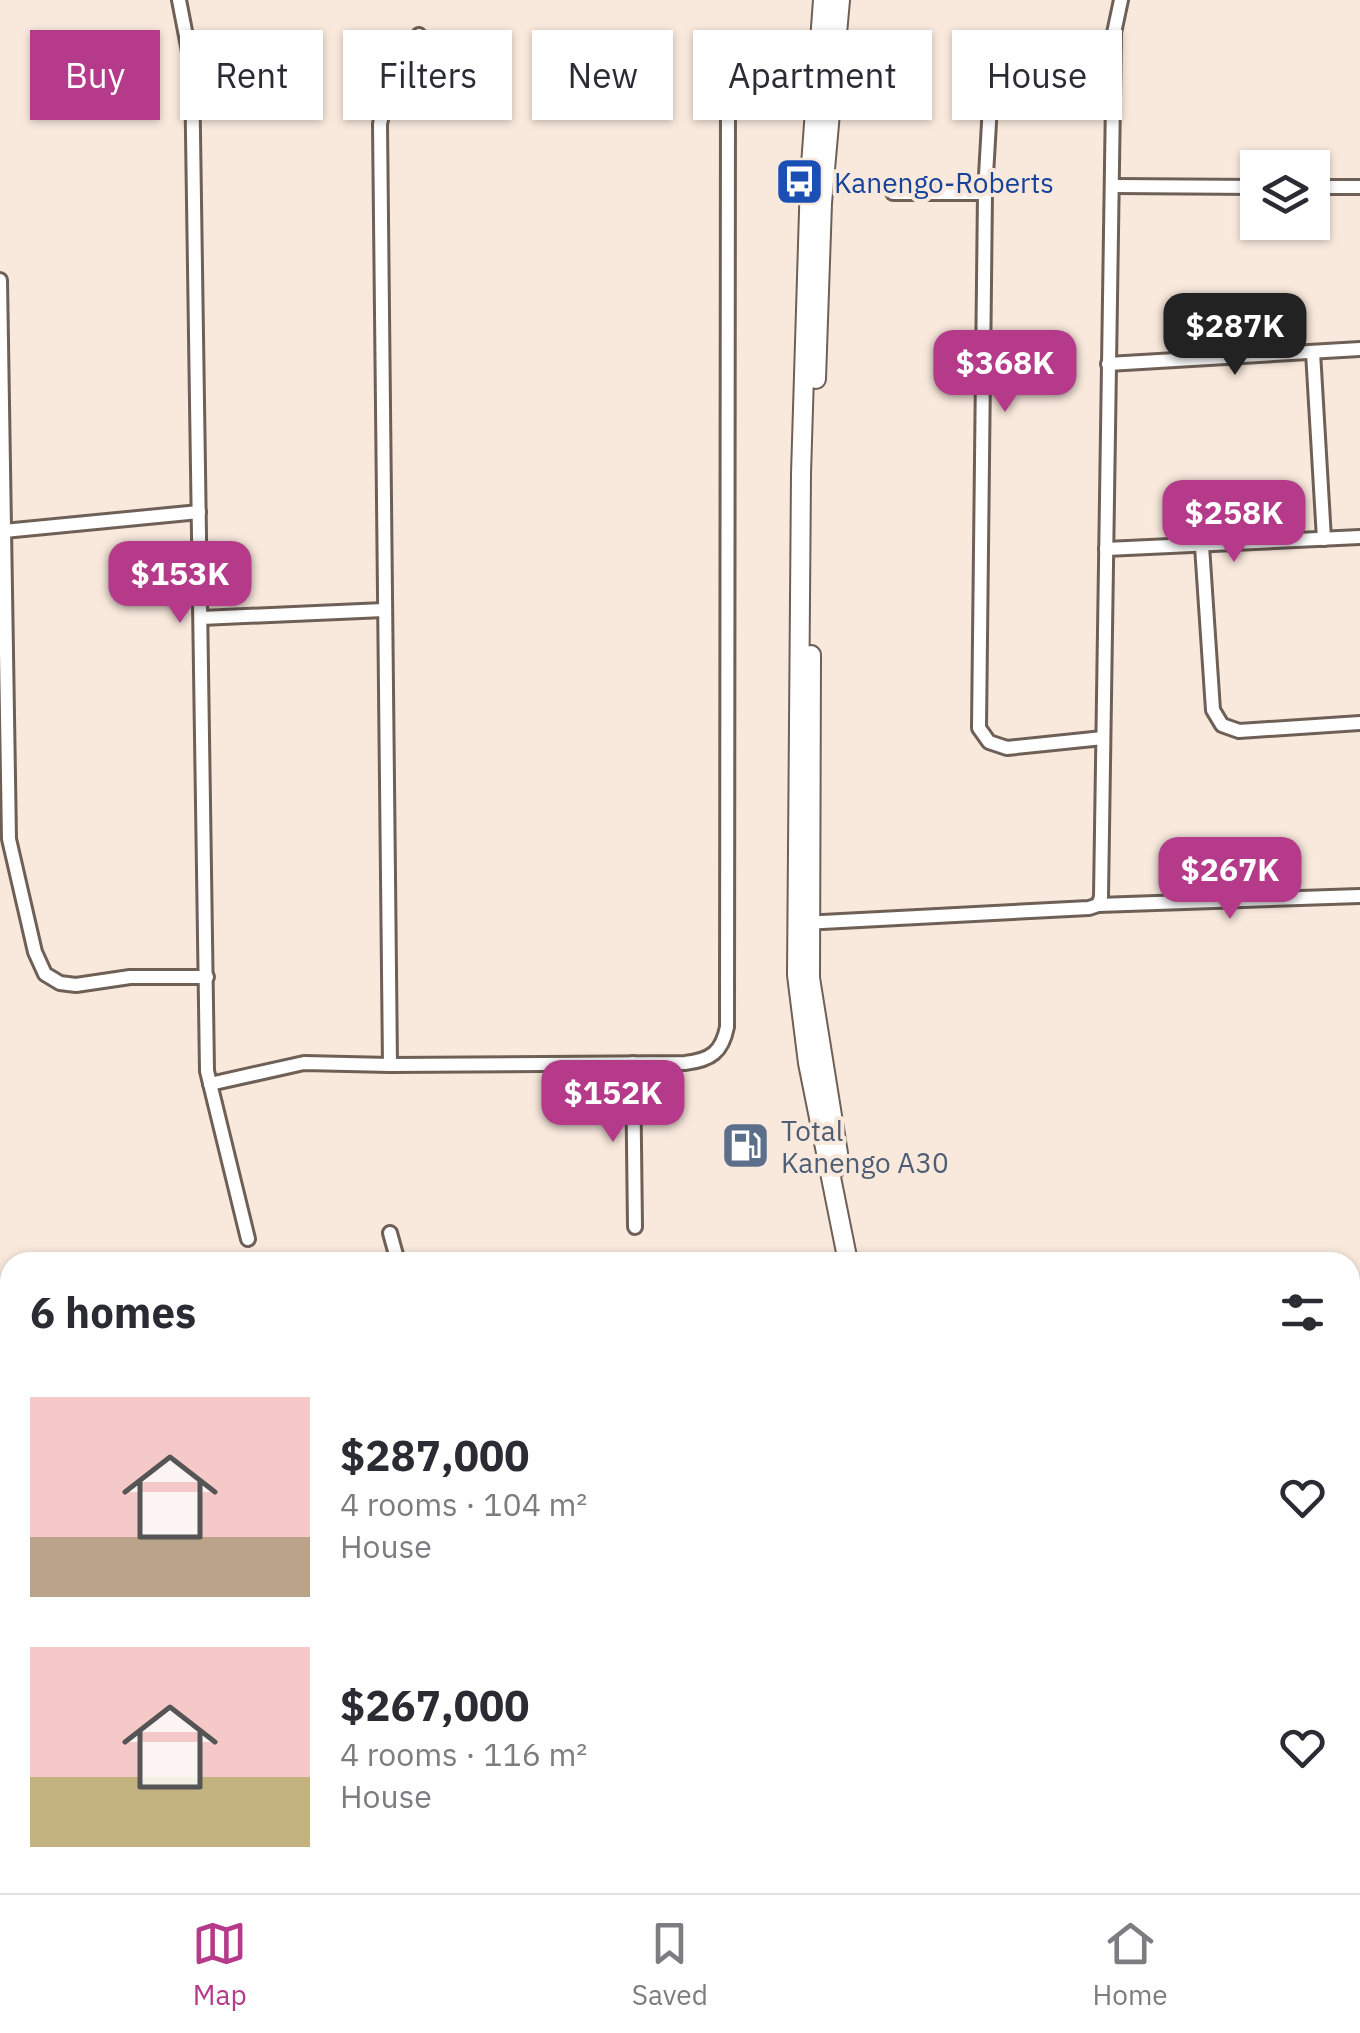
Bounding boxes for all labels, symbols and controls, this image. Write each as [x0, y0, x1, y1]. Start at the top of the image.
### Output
chip: Buy [30, 30, 160, 120]
chip: Rent [180, 30, 323, 120]
chip: Filters [343, 30, 512, 120]
chip: New [532, 30, 673, 120]
chip: Apartment [693, 30, 932, 120]
chip: House [952, 30, 1122, 120]
map controls [1240, 150, 1330, 240]
button: layers [1240, 150, 1330, 240]
bus stop icon: Kanengo-Roberts [773, 156, 825, 208]
place label: Kanengo-Roberts [834, 164, 1054, 201]
pin: $287K [1165, 293, 1305, 378]
text: $287K [1185, 304, 1285, 346]
pin: $368K [935, 330, 1075, 415]
text: $368K [955, 341, 1055, 383]
pin: $258K [1164, 480, 1304, 565]
text: $258K [1184, 491, 1284, 533]
pin: $153K [110, 541, 250, 626]
text: $153K [130, 552, 230, 594]
pin: $267K [1160, 837, 1300, 922]
text: $267K [1180, 848, 1280, 890]
pin: $152K [543, 1060, 683, 1145]
text: $152K [563, 1071, 663, 1113]
place label: Total Kanengo A30 [781, 1112, 949, 1181]
fuel station icon: Total Kanengo A30 [720, 1120, 772, 1172]
text: 6 homes [30, 1285, 196, 1340]
icon: filters [1275, 1285, 1330, 1340]
text: $287,000 [340, 1428, 529, 1483]
icon: home [110, 1437, 230, 1557]
icon: heart [1275, 1470, 1330, 1525]
text: 4 rooms · 104 m² [340, 1483, 587, 1525]
text: House [340, 1525, 432, 1567]
text: $267,000 [340, 1678, 529, 1733]
icon: home [110, 1687, 230, 1807]
icon: heart [1275, 1720, 1330, 1775]
text: 4 rooms · 116 m² [340, 1733, 587, 1775]
text: House [340, 1775, 432, 1817]
tab: Map [192, 1916, 247, 2013]
tab: Saved [632, 1916, 708, 2013]
tab: Home [1092, 1916, 1168, 2013]

